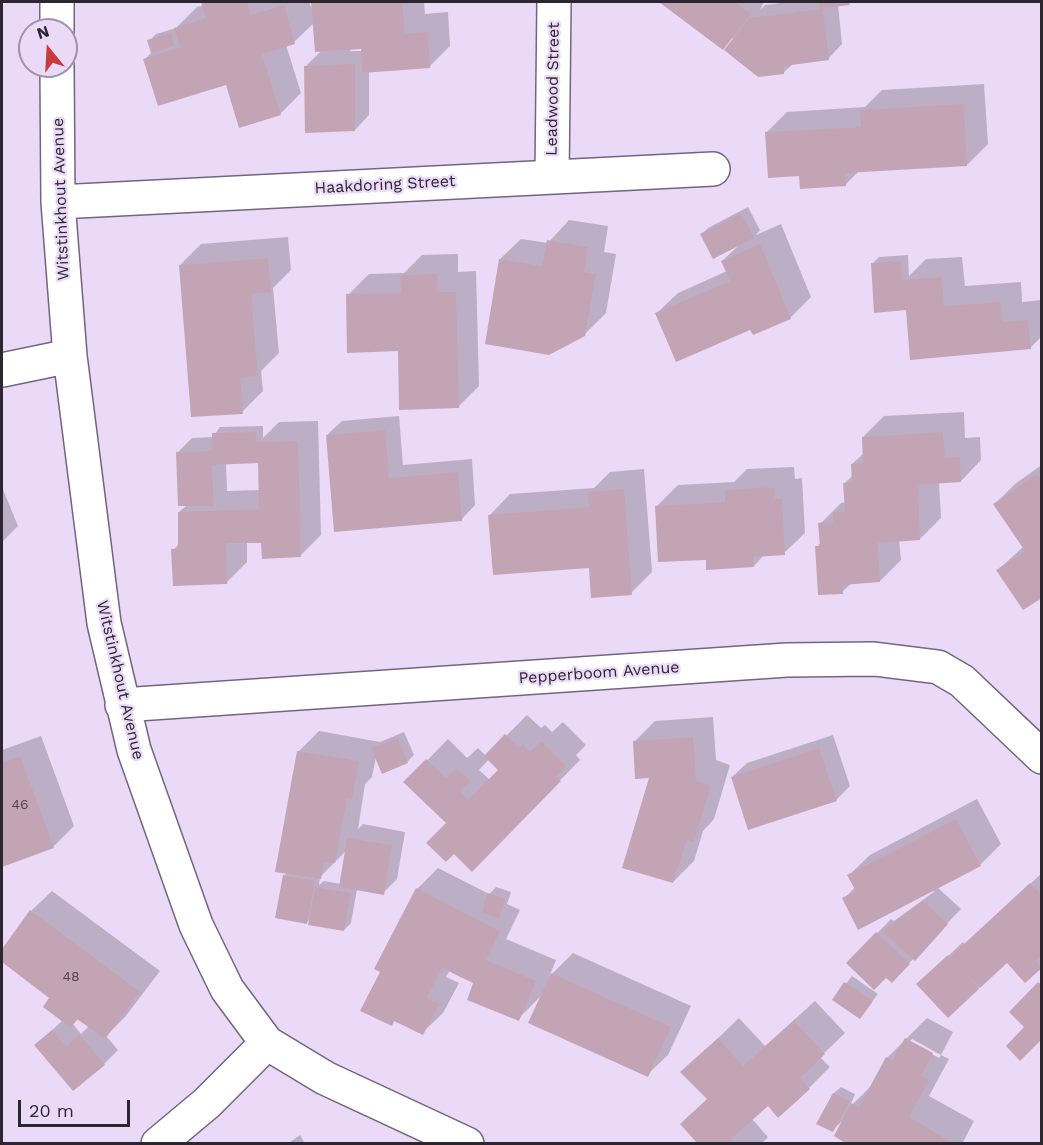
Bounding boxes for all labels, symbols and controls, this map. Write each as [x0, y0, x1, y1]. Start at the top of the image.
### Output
north arrow [18, 18, 78, 78]
text: N [34, 21, 51, 43]
street label: Leadwood Street [542, 22, 564, 156]
street label: Witstinkhout Avenue [49, 117, 73, 281]
street label: Haakdoring Street [314, 172, 456, 198]
street label: Witstinkhout Avenue [92, 599, 148, 761]
street label: Pepperboom Avenue [518, 658, 680, 688]
house number: 46 [11, 797, 29, 813]
house number: 48 [62, 969, 80, 985]
scale bar [21, 1088, 134, 1126]
text: 20 m [29, 1100, 74, 1121]

